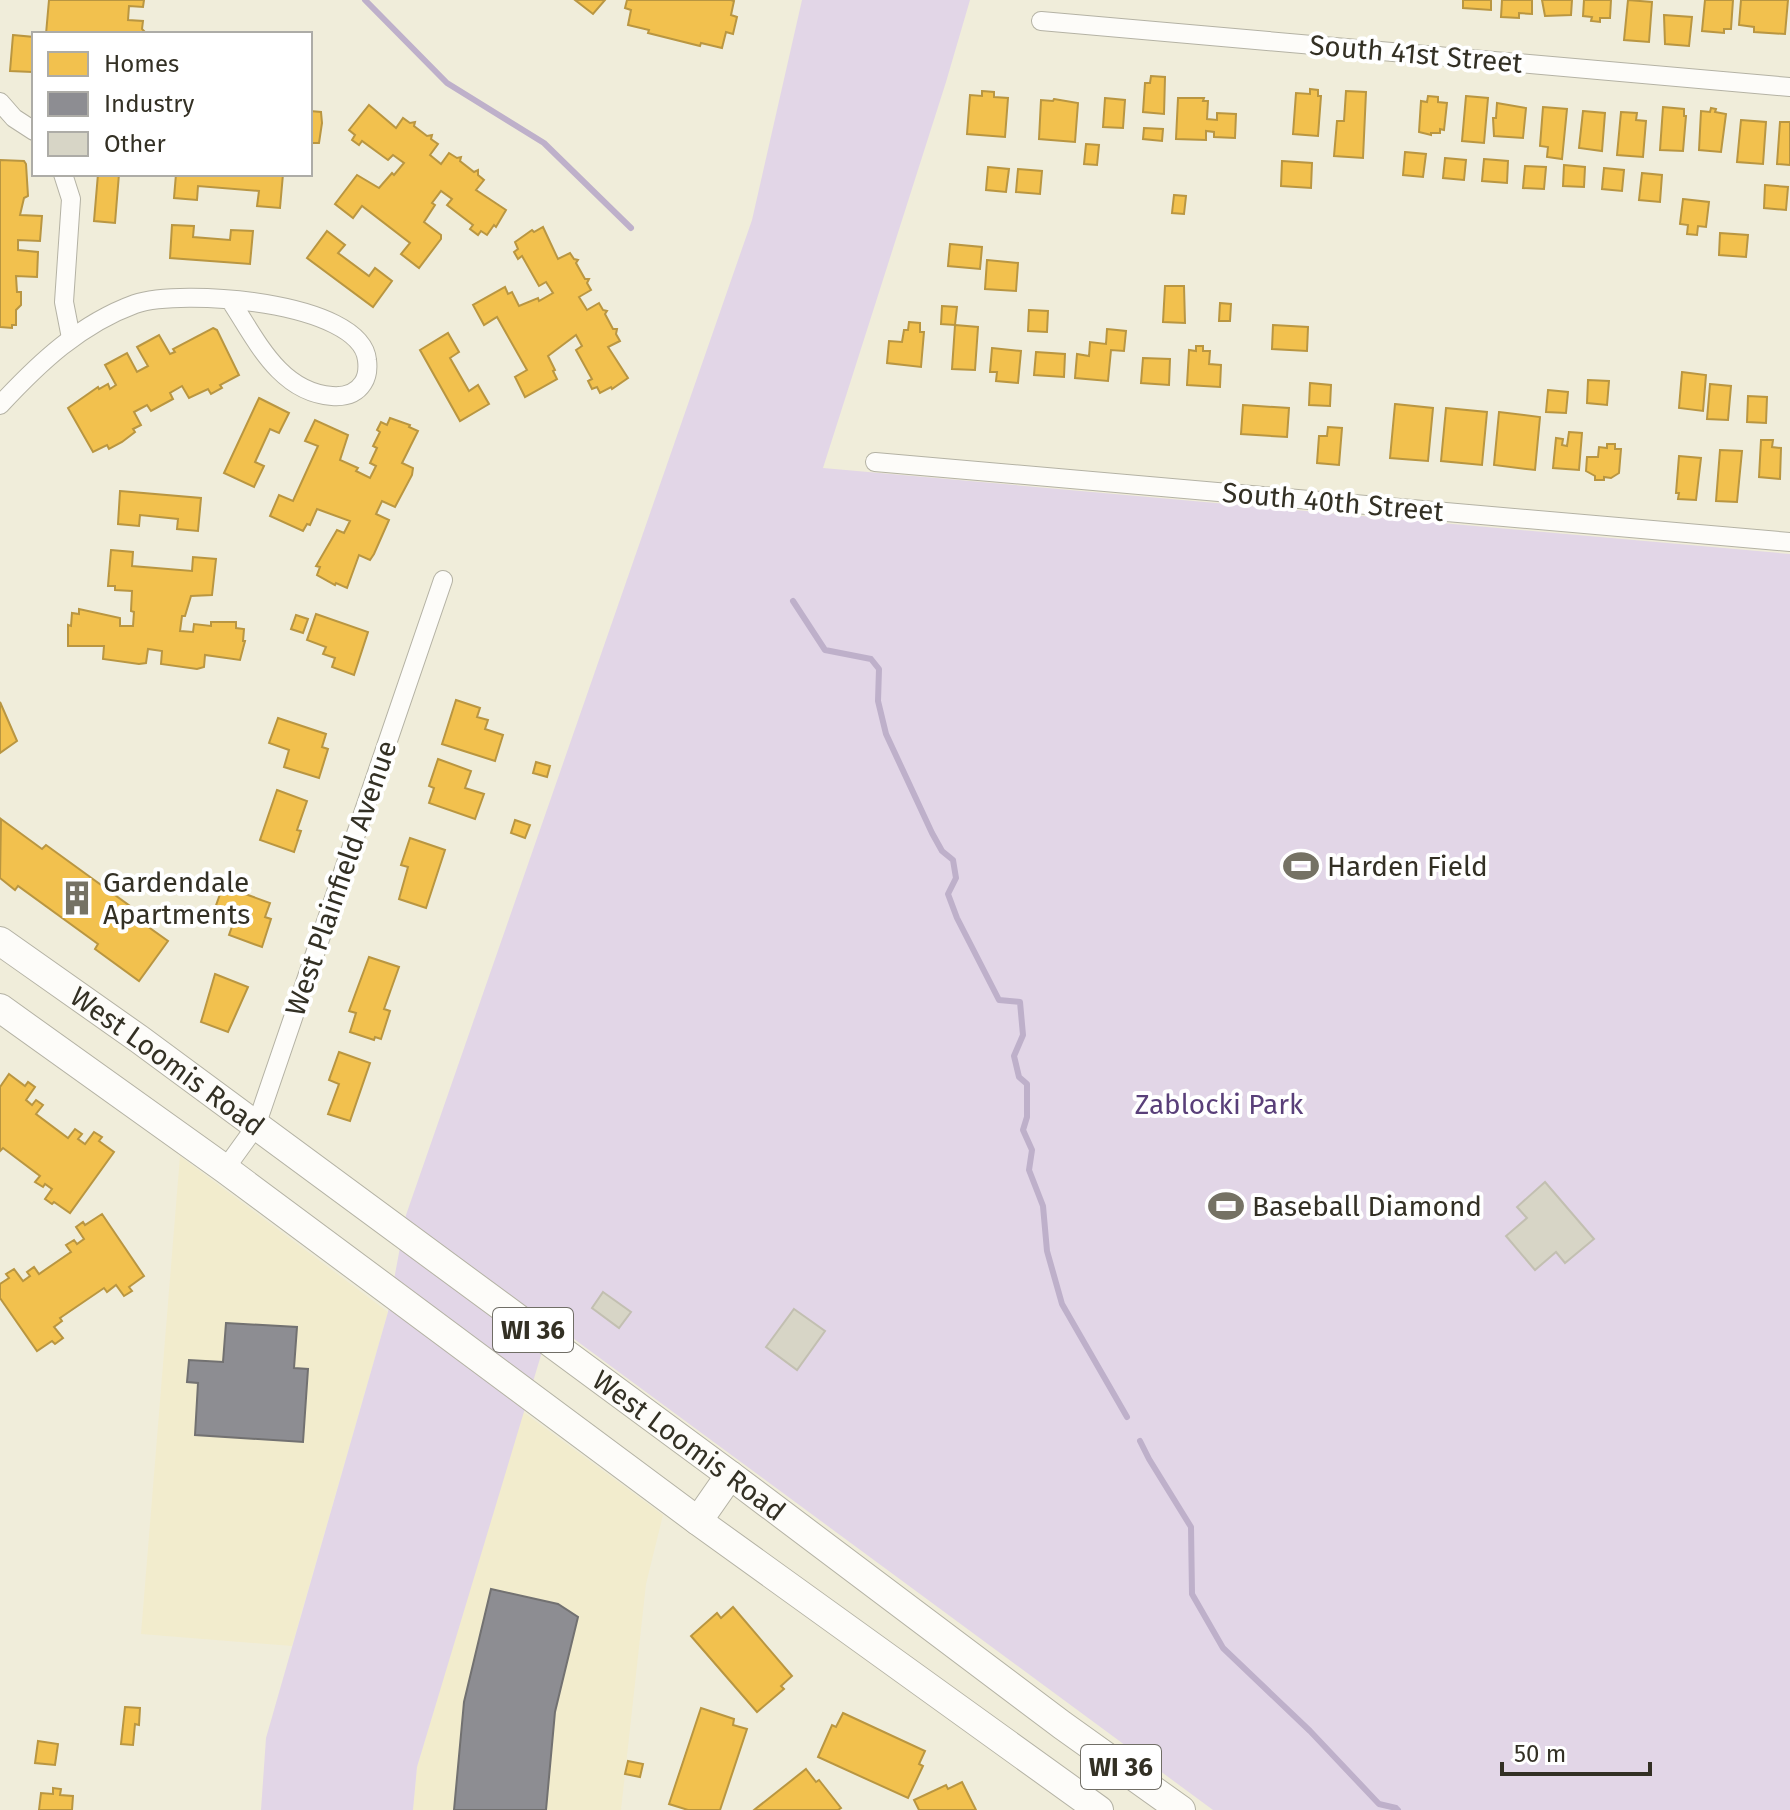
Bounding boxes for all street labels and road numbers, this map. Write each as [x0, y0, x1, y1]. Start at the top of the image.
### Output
street label: South 41st Street [1308, 28, 1525, 80]
street label: South 40th Street [1221, 476, 1446, 528]
street label: West Plainfield Avenue [278, 736, 404, 1020]
street label: West Loomis Road [64, 979, 271, 1142]
road number: WI 36 [493, 1308, 573, 1352]
street label: West Loomis Road [586, 1363, 792, 1527]
road number: WI 36 [1081, 1745, 1161, 1789]

